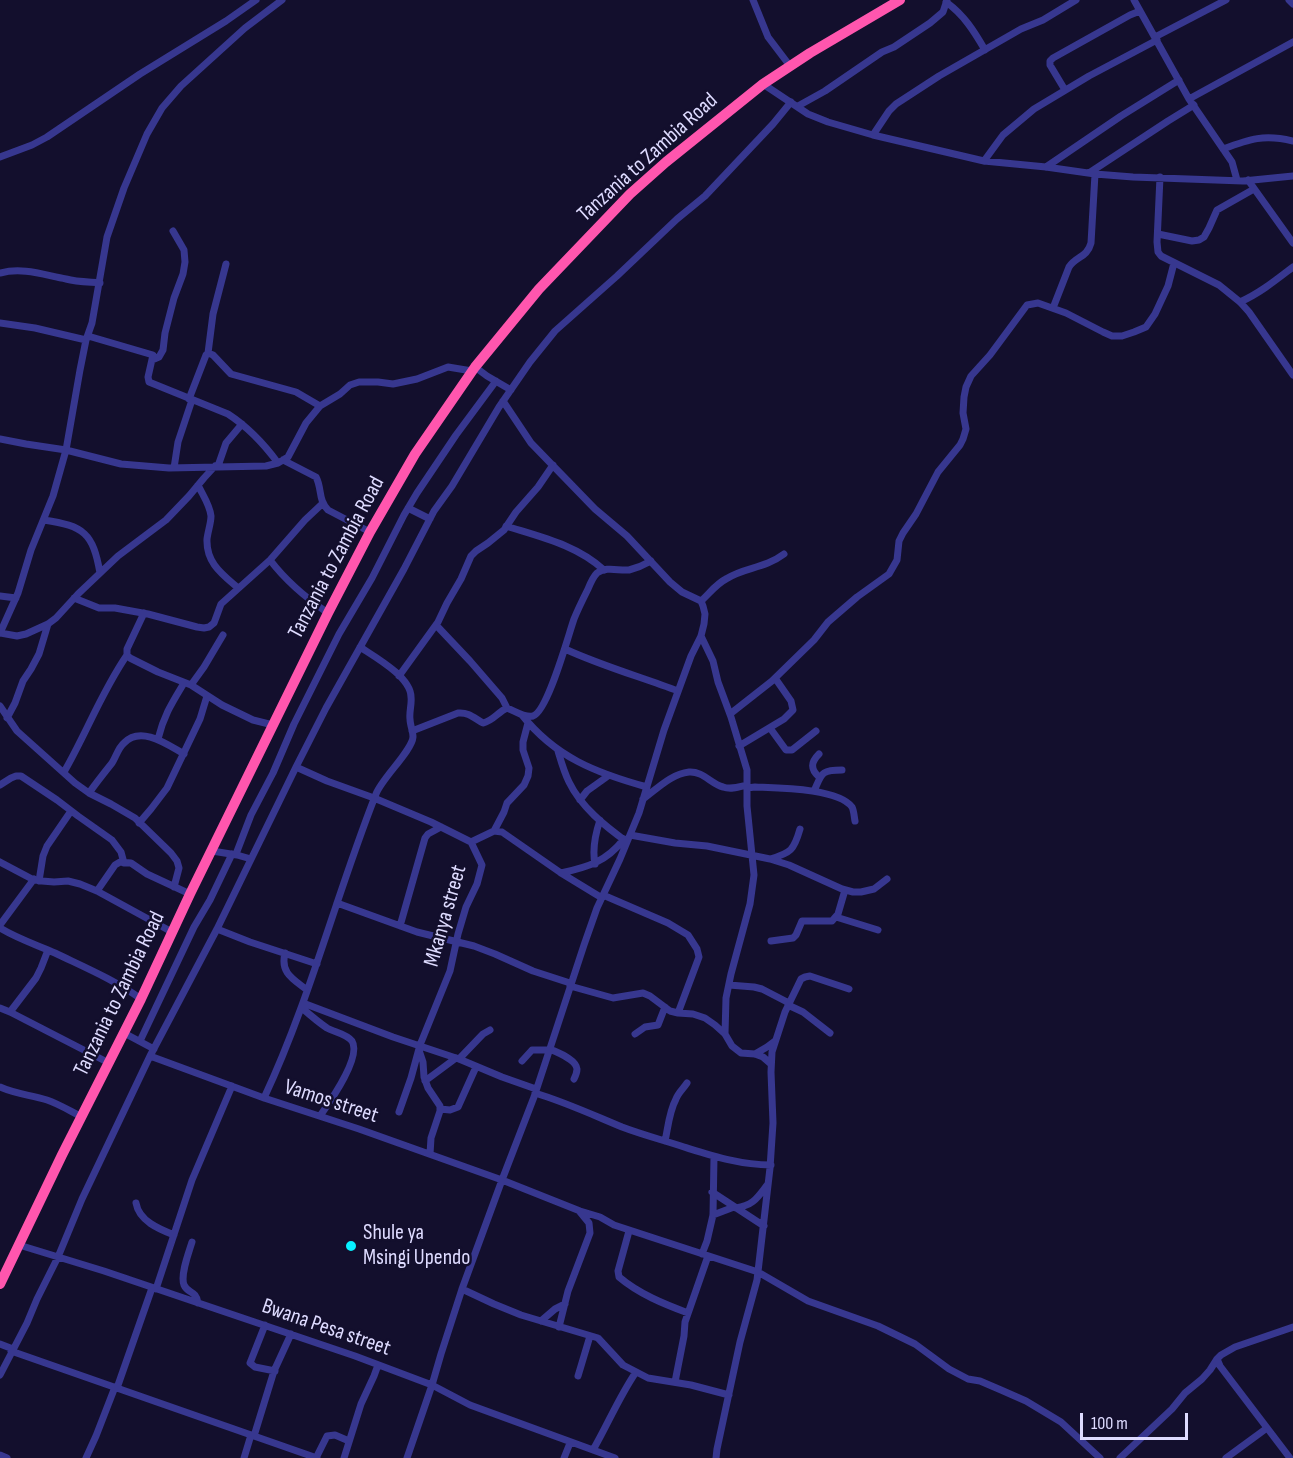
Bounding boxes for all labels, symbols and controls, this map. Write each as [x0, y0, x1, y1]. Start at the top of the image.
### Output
street label: Tanzania to Zambia Road [572, 88, 724, 228]
street label: Tanzania to Zambia Road [283, 472, 391, 644]
street label: Mkanya street [419, 862, 473, 970]
street label: Tanzania to Zambia Road [69, 907, 171, 1081]
street label: Vamos street [281, 1074, 381, 1130]
place label: Shule ya Msingi Upendo [363, 1220, 470, 1272]
marker: Shule ya Msingi Upendo [344, 1239, 358, 1253]
street label: Bwana Pesa street [258, 1294, 394, 1362]
scale bar [1083, 1401, 1191, 1439]
text: 100 m [1091, 1413, 1128, 1434]

